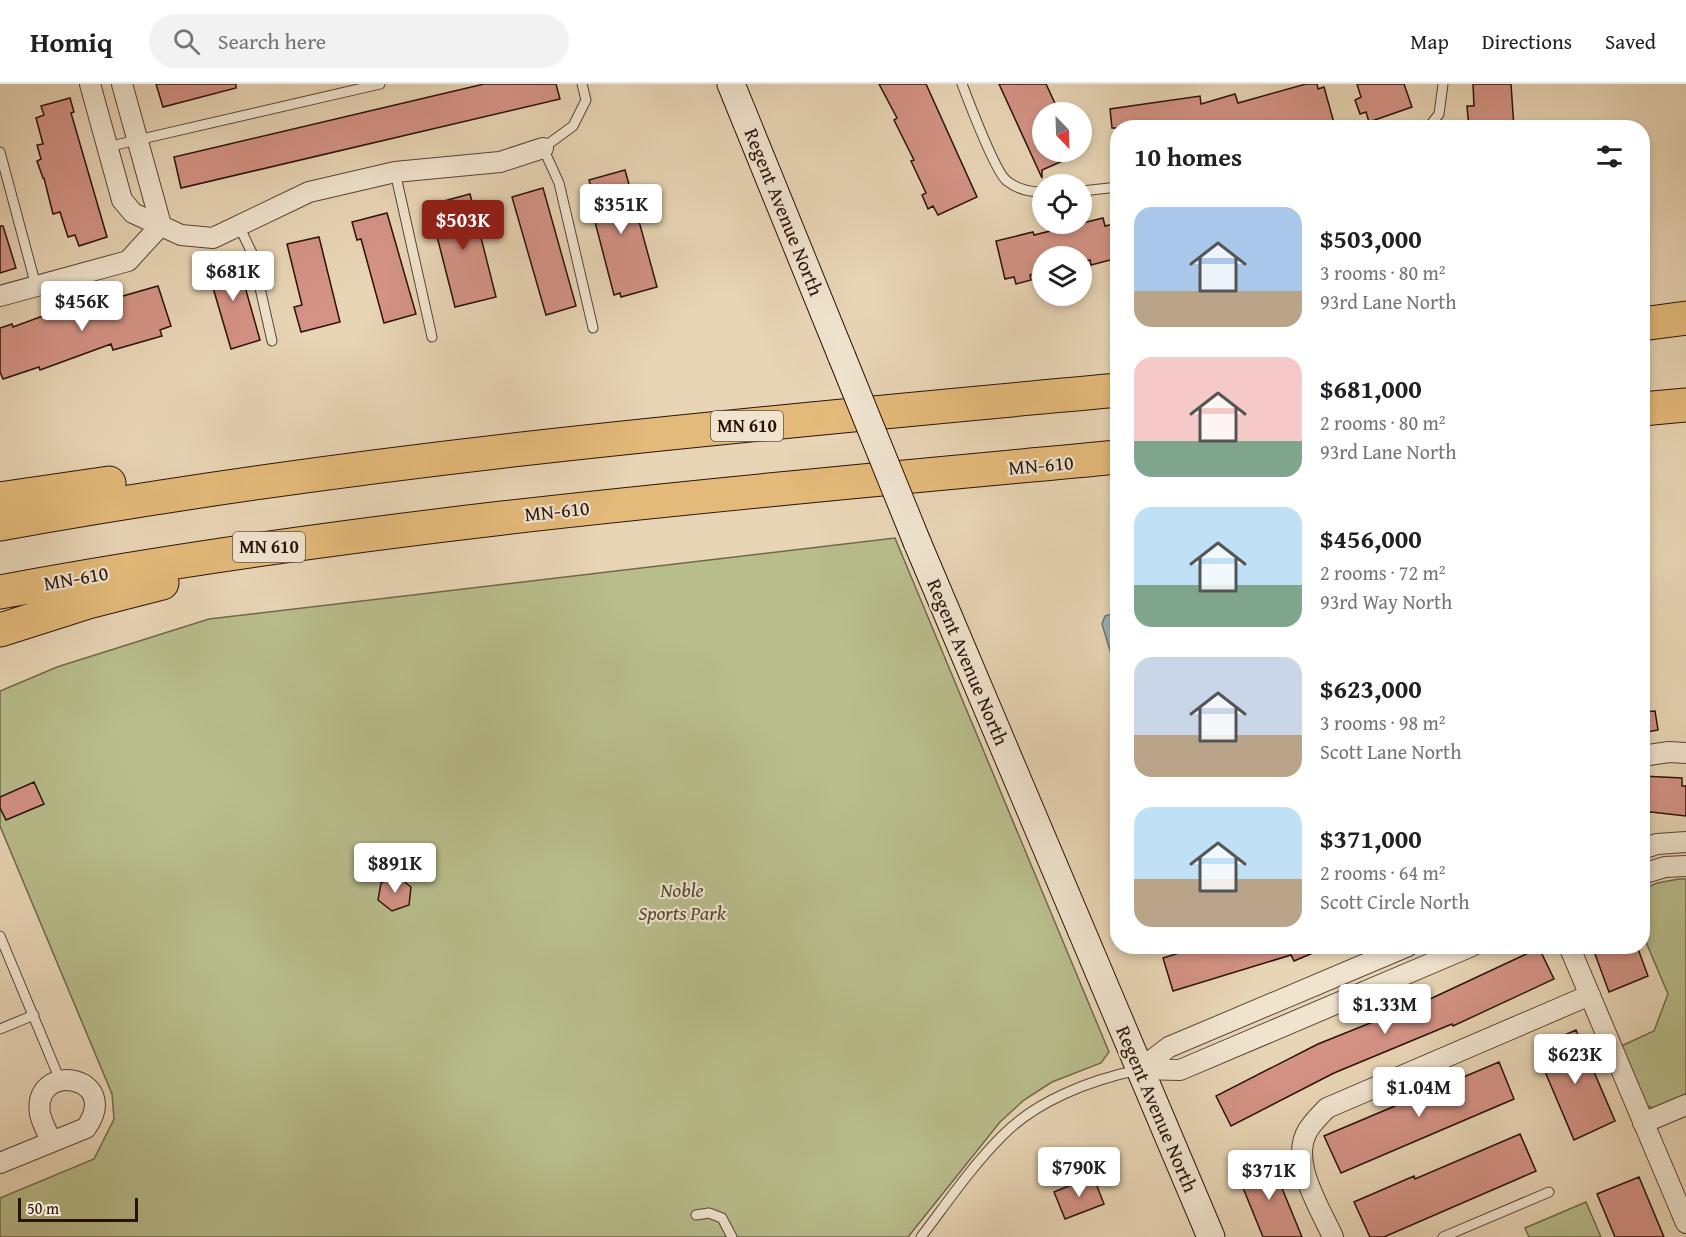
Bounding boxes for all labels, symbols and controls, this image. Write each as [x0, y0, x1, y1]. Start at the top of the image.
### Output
search box [149, 14, 569, 68]
text: Homiq [30, 21, 113, 62]
icon: search [170, 25, 203, 58]
text: Search here [218, 25, 326, 57]
text: Map [1410, 26, 1449, 57]
text: Directions [1482, 26, 1572, 57]
text: Saved [1605, 26, 1656, 57]
north arrow [1032, 102, 1092, 162]
map controls [1032, 102, 1092, 306]
street label: Regent Avenue North [738, 124, 831, 300]
text: 10 homes [1134, 137, 1242, 176]
icon: filters [1593, 140, 1626, 173]
button: locate [1032, 174, 1092, 234]
pin: $351K [579, 184, 663, 235]
text: $351K [594, 189, 648, 218]
pin: $503K [421, 200, 505, 251]
text: $503K [436, 205, 490, 234]
text: $503,000 [1320, 219, 1422, 258]
icon: home [1182, 231, 1254, 303]
button: layers [1032, 246, 1092, 306]
pin: $681K [191, 251, 275, 302]
text: $681K [206, 256, 260, 285]
text: 3 rooms · 80 m² [1320, 258, 1446, 287]
pin: $456K [40, 281, 124, 332]
text: $456K [55, 286, 109, 315]
text: 93rd Lane North [1320, 287, 1456, 316]
text: $681,000 [1320, 369, 1422, 408]
icon: home [1182, 381, 1254, 453]
text: 2 rooms · 80 m² [1320, 408, 1446, 437]
road number: MN 610 [711, 411, 783, 441]
text: 93rd Lane North [1320, 437, 1456, 466]
street label: MN-610 [1007, 447, 1075, 482]
street label: MN-610 [523, 493, 591, 528]
text: $456,000 [1320, 519, 1422, 558]
icon: home [1182, 531, 1254, 603]
road number: MN 610 [233, 532, 305, 562]
street label: MN-610 [41, 558, 111, 597]
text: 2 rooms · 72 m² [1320, 558, 1446, 587]
street label: Regent Avenue North [920, 574, 1017, 750]
text: 93rd Way North [1320, 587, 1452, 616]
text: $623,000 [1320, 669, 1422, 708]
icon: home [1182, 681, 1254, 753]
text: 3 rooms · 98 m² [1320, 708, 1446, 737]
text: Scott Lane North [1320, 737, 1461, 766]
text: $371,000 [1320, 819, 1422, 858]
icon: home [1182, 831, 1254, 903]
pin: $891K [353, 843, 437, 894]
text: $891K [368, 848, 422, 877]
text: 2 rooms · 64 m² [1320, 858, 1446, 887]
park label: Noble Sports Park [638, 875, 727, 927]
text: Scott Circle North [1320, 887, 1470, 916]
pin: $1.33M [1336, 984, 1434, 1035]
text: $1.33M [1353, 989, 1417, 1018]
street label: Regent Avenue North [1109, 1021, 1206, 1197]
pin: $623K [1533, 1034, 1617, 1085]
text: $623K [1548, 1039, 1602, 1068]
pin: $1.04M [1370, 1067, 1468, 1118]
text: $1.04M [1387, 1072, 1451, 1101]
pin: $790K [1037, 1147, 1121, 1198]
pin: $371K [1227, 1150, 1311, 1201]
text: $790K [1052, 1152, 1106, 1181]
text: $371K [1242, 1155, 1296, 1184]
scale bar [18, 1195, 138, 1222]
text: 50 m [27, 1196, 59, 1220]

